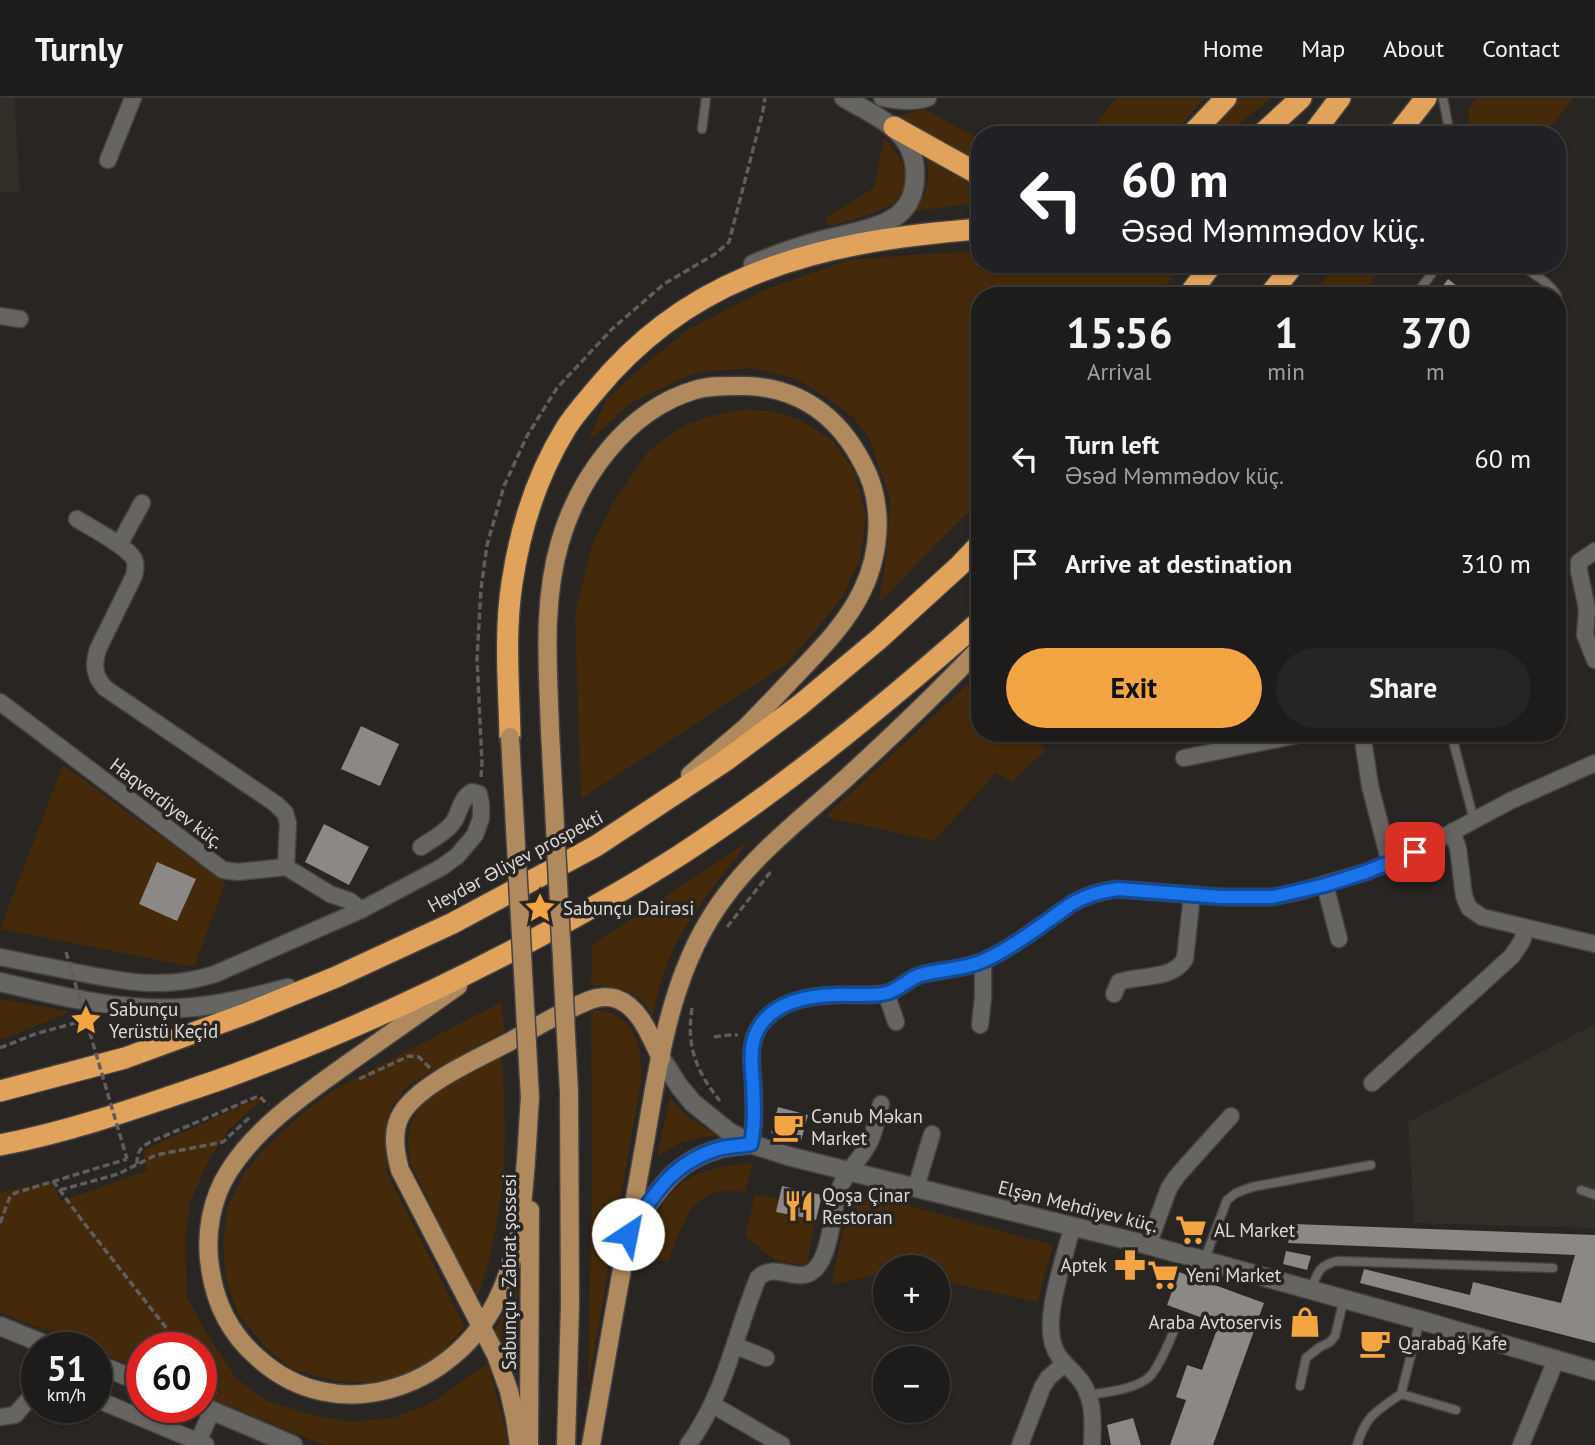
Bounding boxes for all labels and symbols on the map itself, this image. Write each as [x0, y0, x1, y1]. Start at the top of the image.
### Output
street label: Haqverdiyev küç. [105, 752, 229, 854]
street label: Heydər Əliyev prospekti [423, 805, 607, 917]
pin [1385, 822, 1445, 882]
place icon: Sabunçu Dairəsi [523, 891, 557, 925]
place label: Sabunçu Dairəsi [563, 896, 694, 920]
place label: Sabunçu Yerüstü Keçid [109, 997, 218, 1043]
place icon: Sabunçu Yerüstü Keçid [69, 1003, 103, 1037]
place label: Cənub Məkan Market [811, 1104, 923, 1150]
cafe icon: Cənub Məkan Market [771, 1110, 805, 1144]
street label: Sabunçu - Zabrat şossesi [497, 1174, 521, 1370]
street label: Elşən Mehdiyev küç. [996, 1175, 1160, 1237]
place label: Qoşa Çinar Restoran [822, 1183, 910, 1229]
restaurant icon: Qoşa Çinar Restoran [782, 1189, 816, 1223]
position arrow [591, 1197, 665, 1271]
supermarket icon: AL Market [1174, 1213, 1208, 1247]
place label: AL Market [1214, 1218, 1296, 1242]
pharmacy icon: Aptek [1113, 1248, 1147, 1282]
place label: Aptek [1061, 1253, 1107, 1277]
supermarket icon: Yeni Market [1146, 1258, 1180, 1292]
place label: Yeni Market [1186, 1263, 1282, 1287]
shop icon: Araba Avtoservis [1288, 1305, 1322, 1339]
place label: Araba Avtoservis [1148, 1310, 1282, 1334]
cafe icon: Qarabağ Kafe [1358, 1326, 1392, 1360]
place label: Qarabağ Kafe [1398, 1331, 1507, 1355]
speed limit sign: 60 [126, 1332, 217, 1423]

